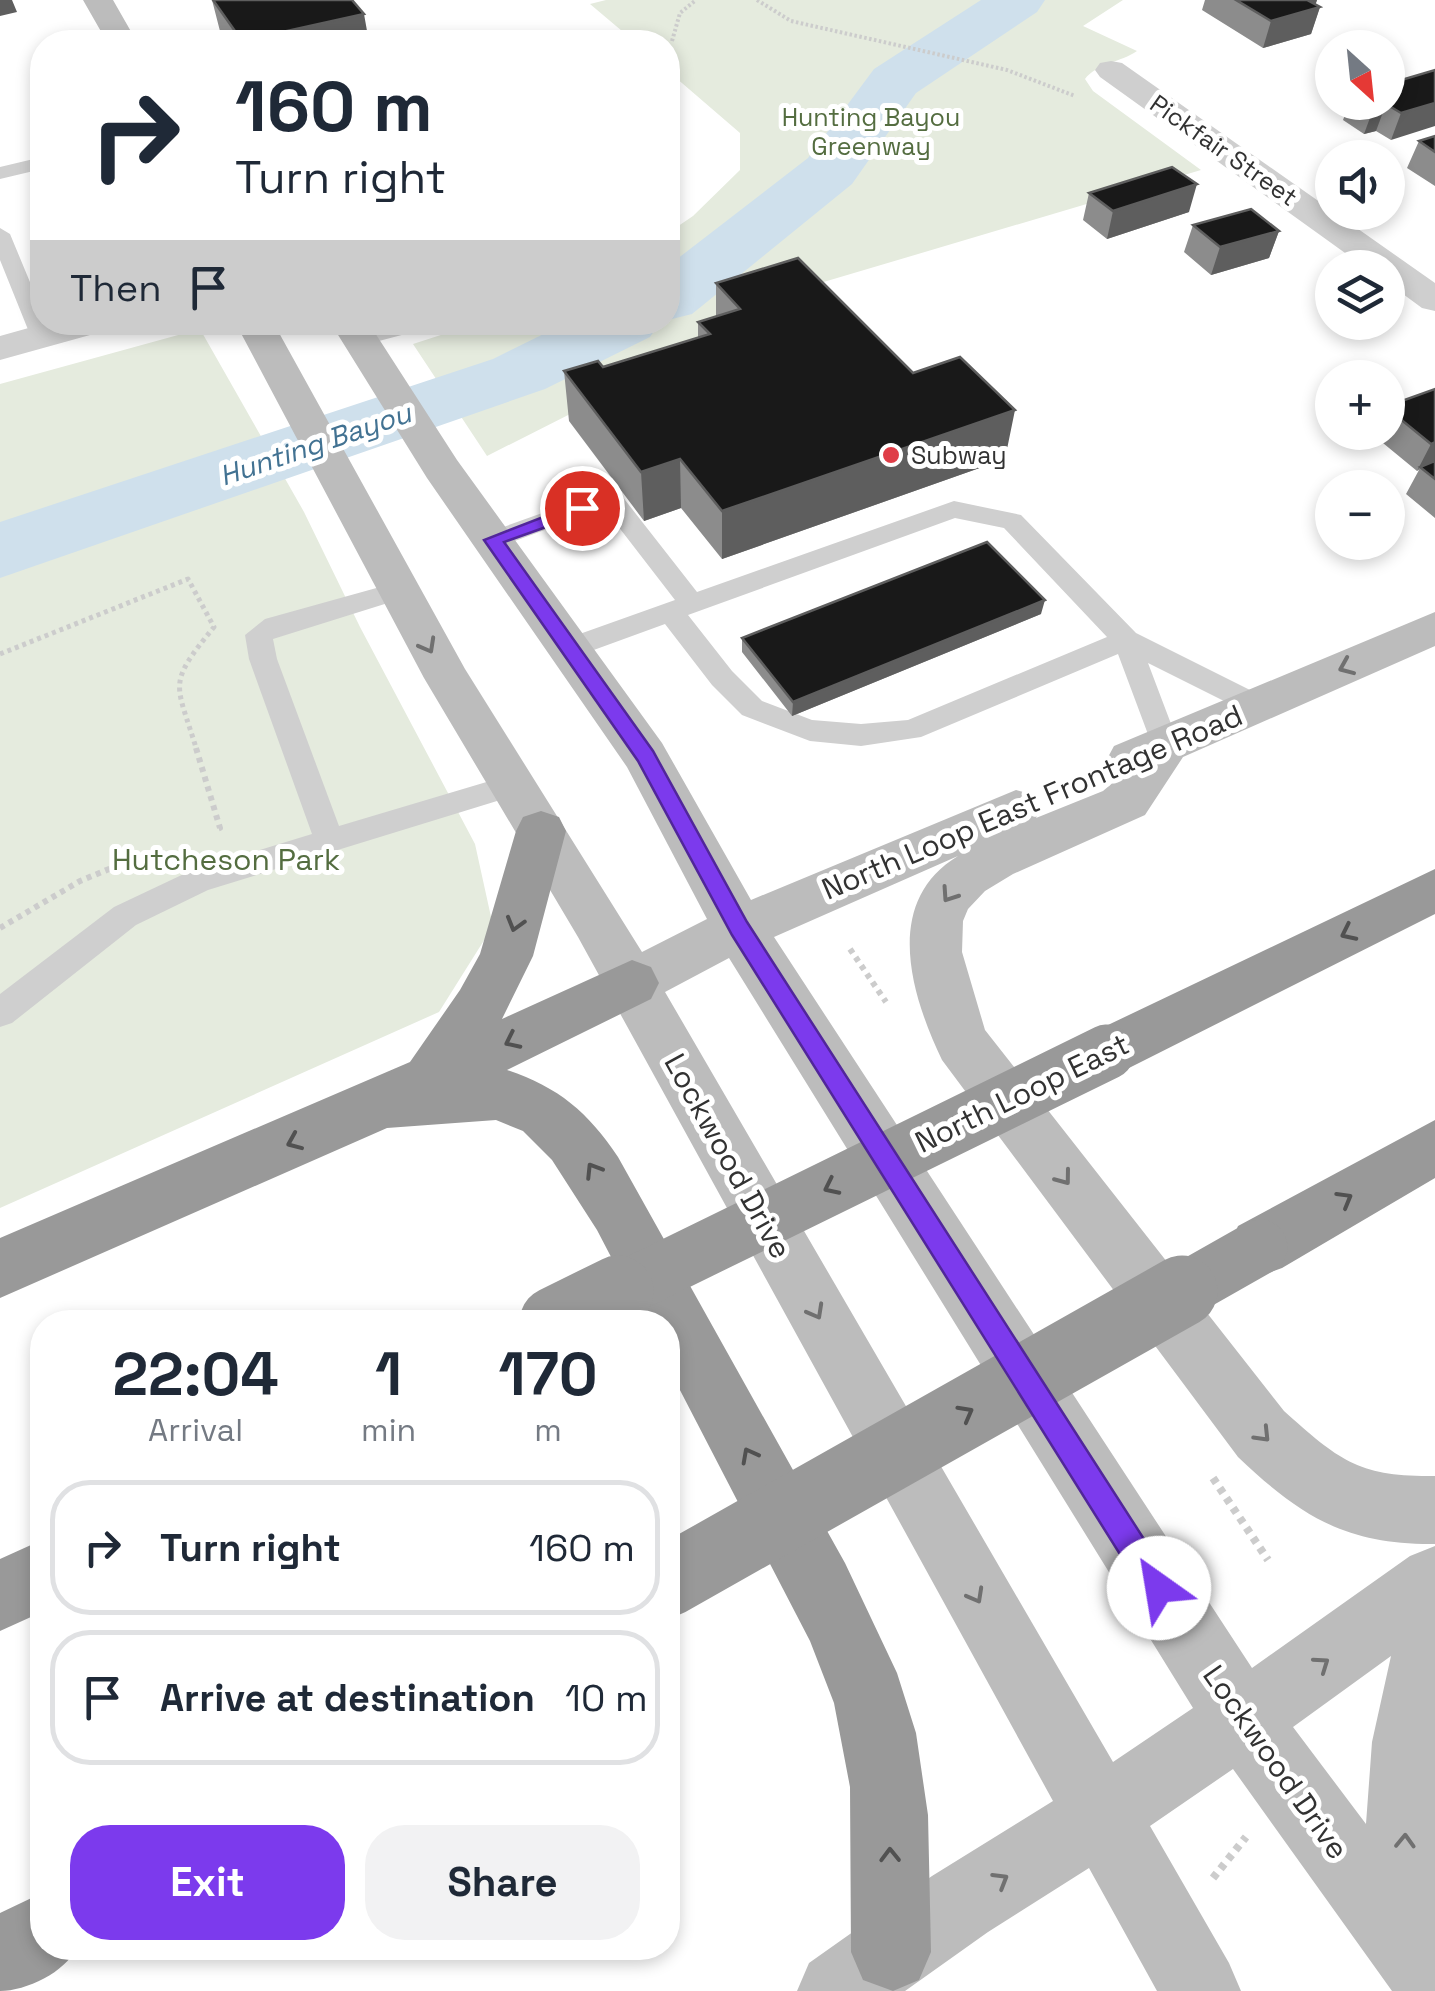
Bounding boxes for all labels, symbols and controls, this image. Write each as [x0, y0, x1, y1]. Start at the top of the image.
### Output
north arrow [1315, 30, 1405, 120]
map controls [1315, 30, 1405, 560]
text: 160 m [235, 62, 433, 151]
icon: right [70, 70, 200, 200]
street label: Pickfair Street [1144, 87, 1304, 213]
park label: Hunting Bayou Greenway [782, 101, 960, 162]
button: sound [1315, 140, 1405, 230]
text: Turn right [235, 149, 446, 206]
button: layers [1315, 250, 1405, 340]
icon: arrive [181, 260, 236, 315]
text: Then [70, 264, 161, 312]
button: + [1315, 360, 1405, 450]
water label: Hunting Bayou [214, 394, 417, 494]
place label: Subway [911, 439, 1007, 471]
marker: Subway [880, 444, 902, 466]
pin [540, 466, 625, 551]
button: − [1315, 470, 1405, 560]
icon: arrive [555, 481, 610, 536]
one-way arrow [416, 635, 436, 653]
one-way arrow [1338, 655, 1356, 675]
street label: North Loop East Frontage Road [816, 695, 1248, 909]
park label: Hutcheson Park [112, 840, 340, 879]
one-way arrow [943, 884, 961, 902]
one-way arrow [506, 915, 527, 932]
one-way arrow [1340, 920, 1358, 940]
street label: North Loop East [909, 1024, 1135, 1162]
one-way arrow [504, 1028, 522, 1048]
street label: Lockwood Drive [656, 1047, 800, 1265]
one-way arrow [286, 1130, 304, 1150]
one-way arrow [586, 1163, 605, 1181]
one-way arrow [1053, 1166, 1070, 1184]
one-way arrow [823, 1175, 841, 1194]
one-way arrow [1334, 1191, 1352, 1211]
one-way arrow [804, 1302, 824, 1320]
text: 22:04 [112, 1336, 279, 1413]
text: 1 [375, 1336, 402, 1413]
text: 170 [499, 1336, 598, 1413]
one-way arrow [955, 1405, 973, 1425]
text: Arrival [148, 1410, 243, 1450]
text: min [361, 1410, 416, 1450]
text: m [534, 1410, 562, 1450]
one-way arrow [1251, 1423, 1269, 1441]
one-way arrow [742, 1448, 761, 1466]
icon: right [75, 1520, 130, 1575]
text: Turn right [160, 1524, 341, 1572]
text: 160 m [529, 1524, 635, 1572]
position arrow [1107, 1536, 1211, 1640]
one-way arrow [963, 1585, 983, 1603]
street label: Lockwood Drive [1194, 1657, 1358, 1867]
one-way arrow [1311, 1658, 1330, 1676]
icon: arrive [75, 1670, 130, 1725]
text: Arrive at destination [160, 1674, 535, 1722]
text: 10 m [565, 1674, 648, 1722]
button: Exit [70, 1825, 345, 1940]
button: Share [365, 1825, 640, 1940]
one-way arrow [1394, 1832, 1415, 1848]
one-way arrow [879, 1846, 901, 1862]
one-way arrow [990, 1873, 1008, 1892]

